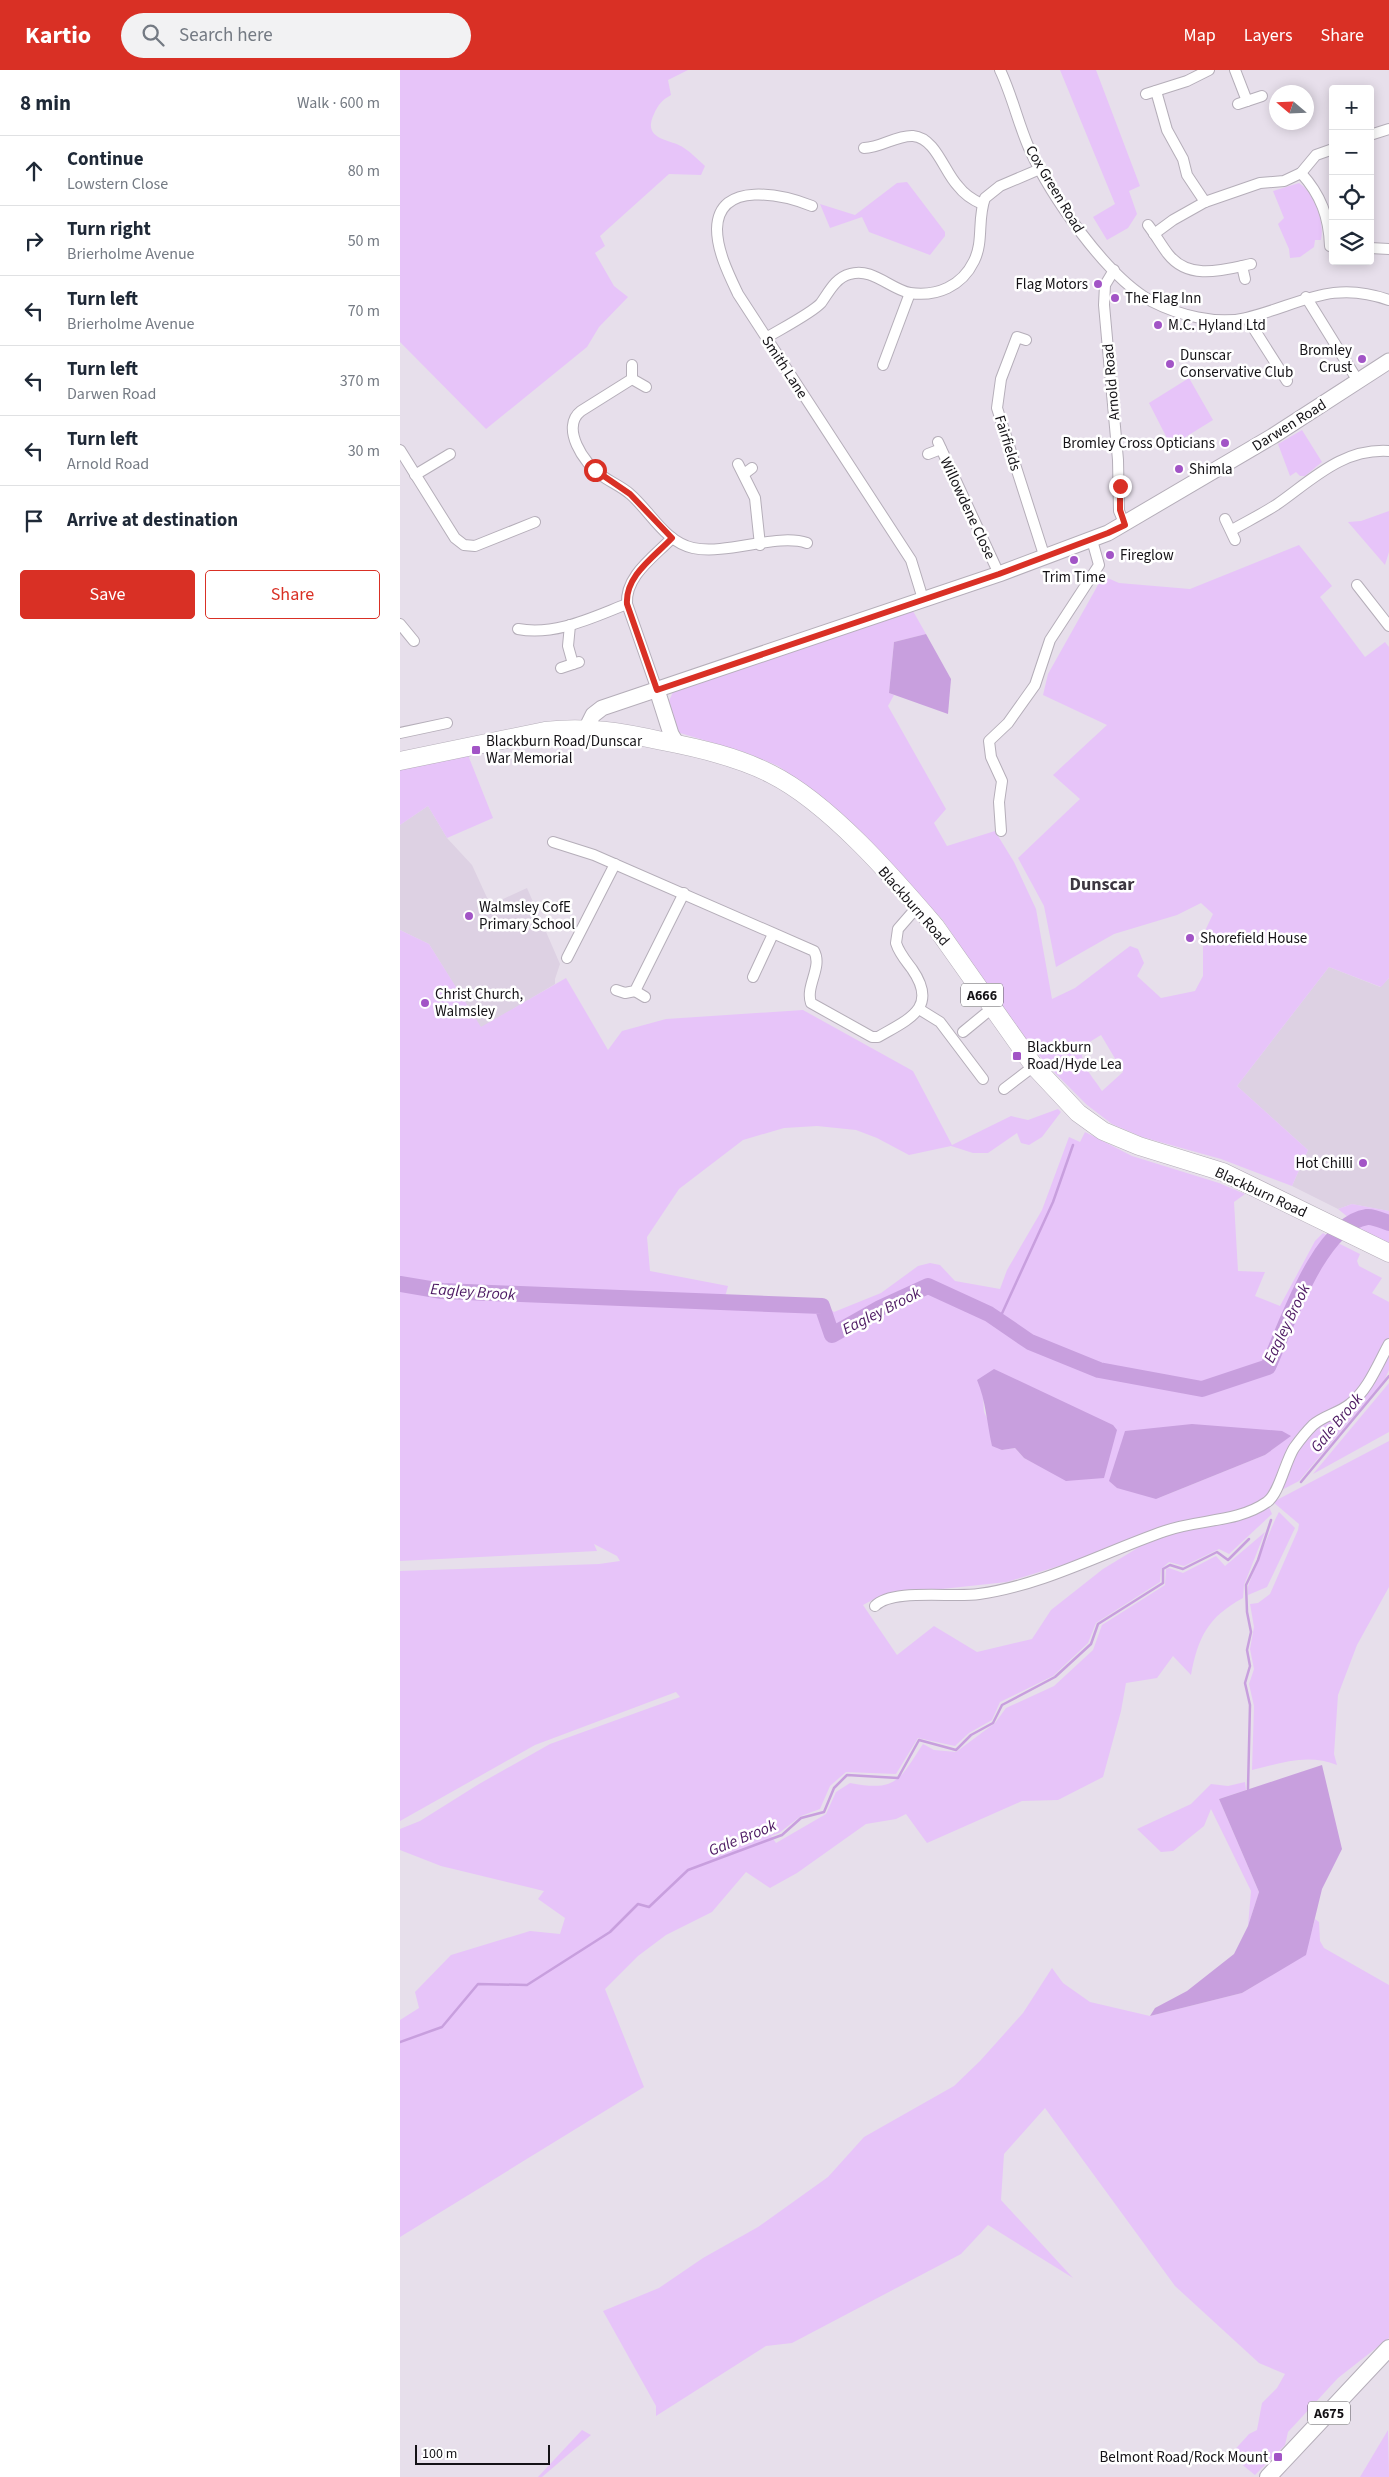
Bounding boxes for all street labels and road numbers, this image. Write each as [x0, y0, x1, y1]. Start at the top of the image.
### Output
street label: Cox Green Road [1020, 142, 1089, 237]
street label: Smith Lane [756, 332, 813, 403]
street label: Arnold Road [1098, 343, 1125, 421]
street label: Darwen Road [1248, 394, 1330, 457]
street label: Fairfields [989, 413, 1026, 474]
street label: Willowdene Close [935, 454, 1000, 563]
street label: Blackburn Road [873, 862, 954, 951]
road number: A666 [961, 984, 1003, 1006]
street label: Blackburn Road [1211, 1162, 1310, 1223]
road number: A675 [1308, 2402, 1350, 2424]

